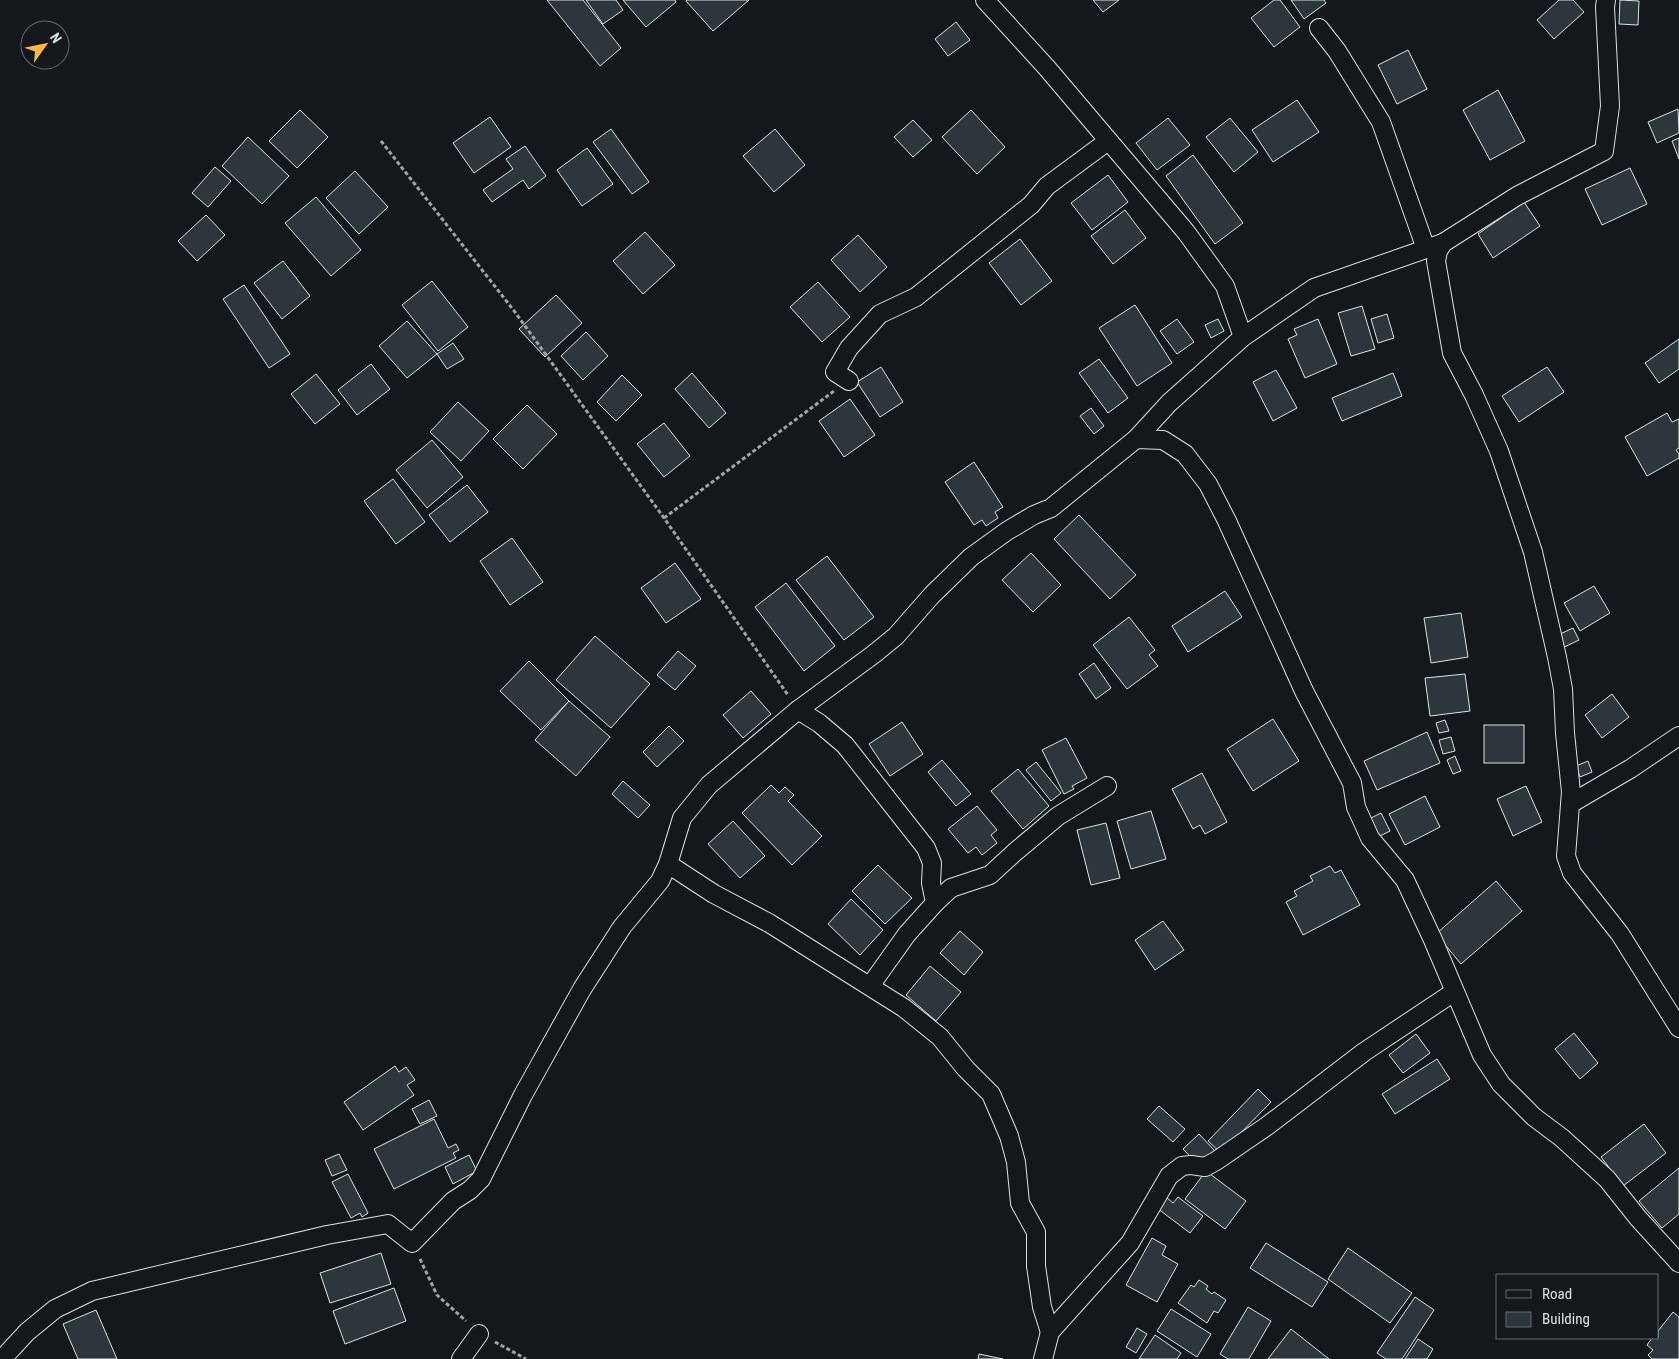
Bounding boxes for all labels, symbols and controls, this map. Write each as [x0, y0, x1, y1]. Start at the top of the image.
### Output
north arrow [20, 20, 70, 70]
text: N [47, 30, 65, 46]
legend [1496, 1274, 1659, 1339]
text: Road [1542, 1285, 1572, 1303]
text: Building [1542, 1310, 1590, 1328]

